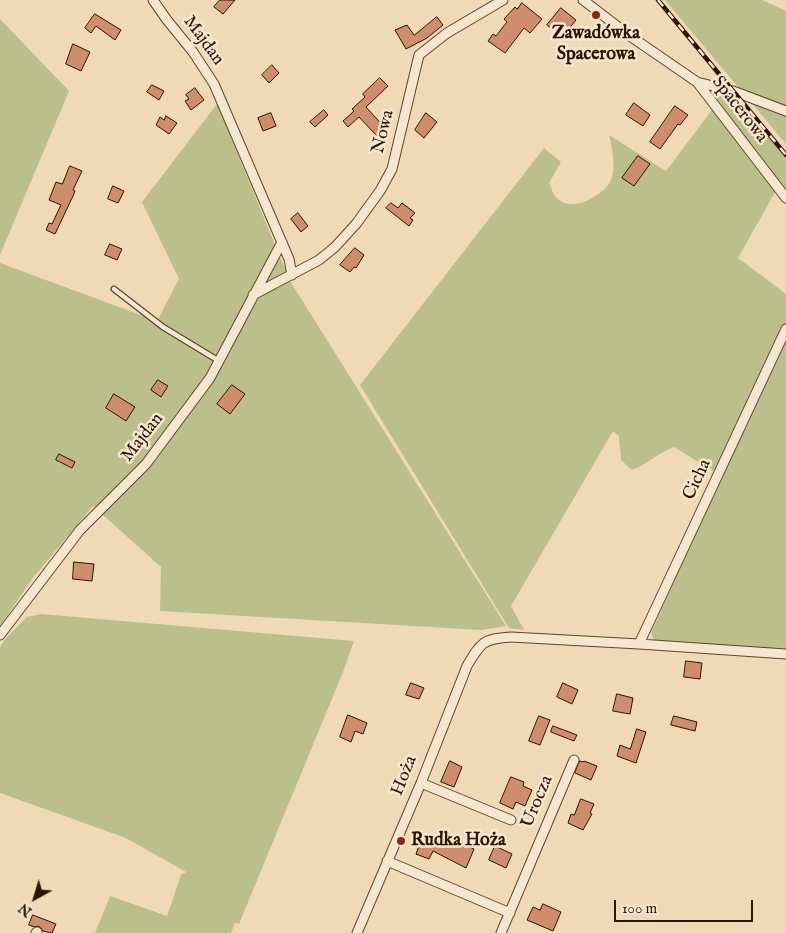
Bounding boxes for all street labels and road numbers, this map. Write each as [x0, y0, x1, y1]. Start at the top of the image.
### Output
street label: Majdan [178, 12, 228, 70]
street label: Spacerowa [706, 72, 772, 148]
street label: Nowa [368, 108, 400, 156]
street label: Majdan [117, 409, 169, 467]
street label: Cicha [679, 456, 717, 504]
street label: Hoża [387, 753, 423, 799]
street label: Urocza [517, 772, 559, 832]

